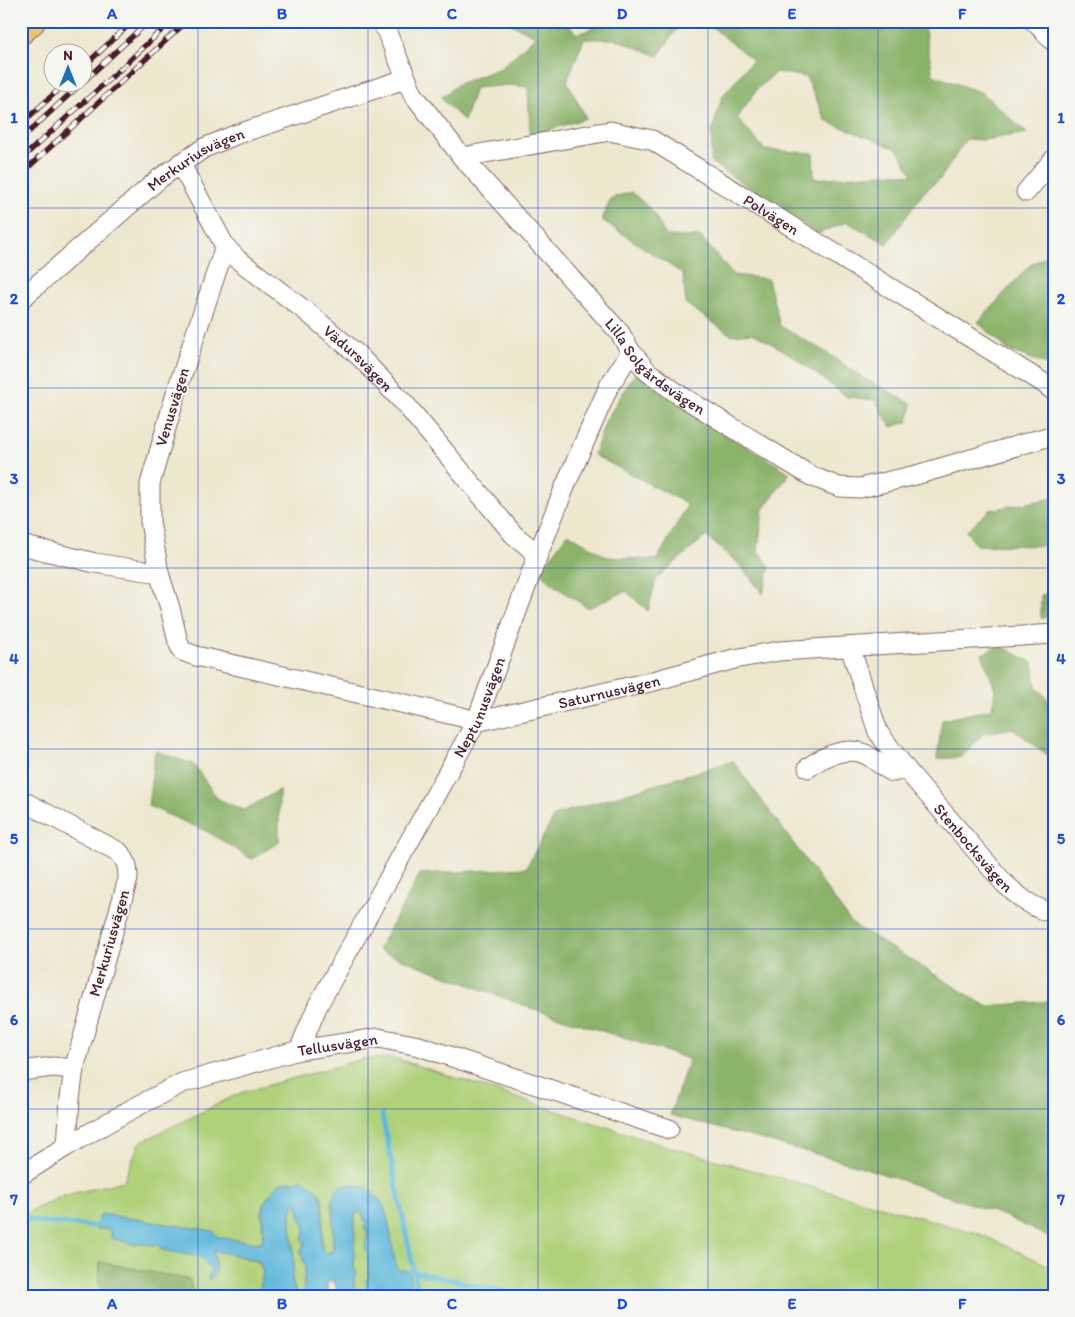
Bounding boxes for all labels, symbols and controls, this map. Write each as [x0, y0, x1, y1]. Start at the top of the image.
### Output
text: A [106, 4, 118, 23]
text: B [277, 4, 288, 23]
text: C [447, 4, 458, 23]
text: D [617, 4, 628, 23]
text: E [788, 4, 797, 23]
text: F [958, 4, 967, 23]
north arrow [42, 42, 92, 92]
text: N [63, 47, 73, 64]
text: 1 [10, 108, 18, 127]
text: 1 [1057, 108, 1065, 127]
street label: Merkuriusvägen [143, 123, 247, 195]
street label: Polvägen [740, 190, 803, 239]
text: 2 [10, 289, 19, 308]
text: 2 [1057, 289, 1066, 308]
street label: Lilla Solgårdsvägen [601, 314, 709, 418]
street label: Vädursvägen [320, 321, 397, 395]
street label: Venusvägen [151, 365, 193, 449]
text: 3 [10, 469, 19, 488]
text: 3 [1057, 469, 1066, 488]
text: 4 [9, 649, 19, 668]
text: 4 [1056, 649, 1066, 668]
street label: Neptunusvägen [449, 654, 509, 760]
street label: Saturnusvägen [556, 670, 662, 712]
street label: Stenbocksvägen [930, 799, 1017, 896]
text: 5 [10, 829, 19, 848]
text: 5 [1057, 829, 1066, 848]
street label: Merkuriusvägen [85, 887, 133, 999]
text: 6 [10, 1010, 19, 1029]
text: 6 [1057, 1010, 1066, 1029]
street label: Tellusvägen [296, 1029, 379, 1060]
text: 7 [9, 1190, 18, 1209]
text: 7 [1056, 1190, 1065, 1209]
text: A [106, 1294, 118, 1313]
text: B [277, 1294, 288, 1313]
text: C [447, 1294, 458, 1313]
text: D [617, 1294, 628, 1313]
text: E [788, 1294, 797, 1313]
text: F [958, 1294, 967, 1313]

